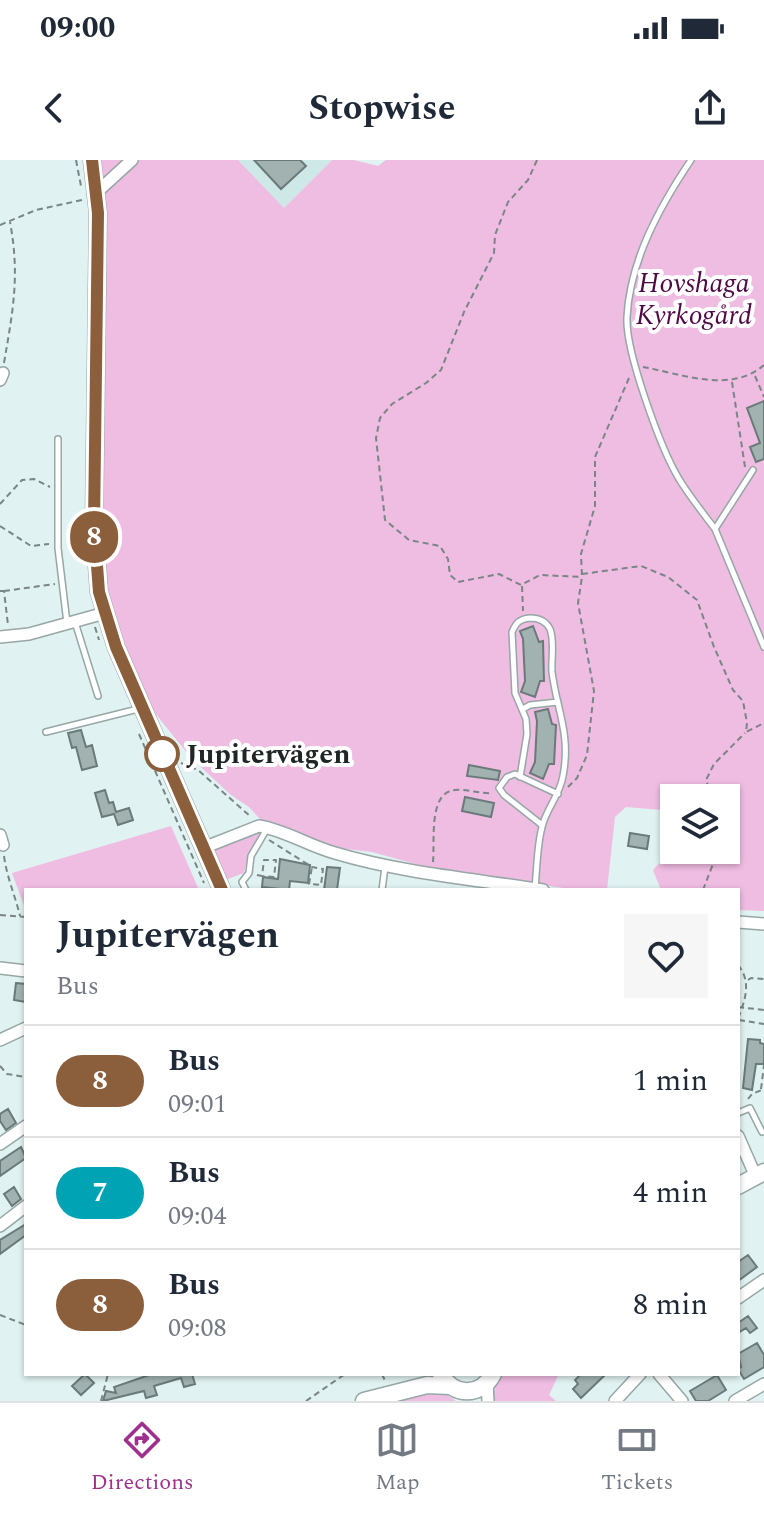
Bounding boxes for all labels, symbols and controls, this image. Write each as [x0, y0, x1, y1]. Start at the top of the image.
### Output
text: 09:00 [40, 5, 115, 51]
text: Stopwise [308, 81, 456, 136]
icon: back [32, 86, 76, 130]
icon: share [688, 86, 732, 130]
park label: Hovshaga Kyrkogård [636, 262, 752, 337]
line badge: 8 [68, 511, 120, 563]
text: 8 [86, 515, 102, 558]
place label: Jupitervägen [186, 733, 351, 776]
marker: Jupitervägen [145, 737, 179, 771]
map controls [660, 784, 740, 864]
button: layers [660, 784, 740, 864]
text: Jupitervägen [56, 907, 279, 965]
button: heart [624, 914, 708, 998]
text: Bus [56, 966, 99, 1006]
text: Bus [168, 1038, 220, 1084]
text: 1 min [633, 1058, 708, 1104]
text: 8 [92, 1059, 108, 1102]
text: 09:01 [168, 1084, 227, 1124]
text: Bus [168, 1150, 220, 1196]
text: 4 min [633, 1170, 708, 1216]
text: 7 [92, 1171, 108, 1214]
text: 09:04 [168, 1196, 227, 1236]
text: Bus [168, 1262, 220, 1308]
text: 8 min [633, 1282, 708, 1328]
text: 8 [92, 1283, 108, 1326]
text: 09:08 [168, 1308, 227, 1348]
tab: Directions [91, 1418, 194, 1499]
tab: Map [375, 1418, 420, 1499]
tab: Tickets [601, 1418, 673, 1499]

